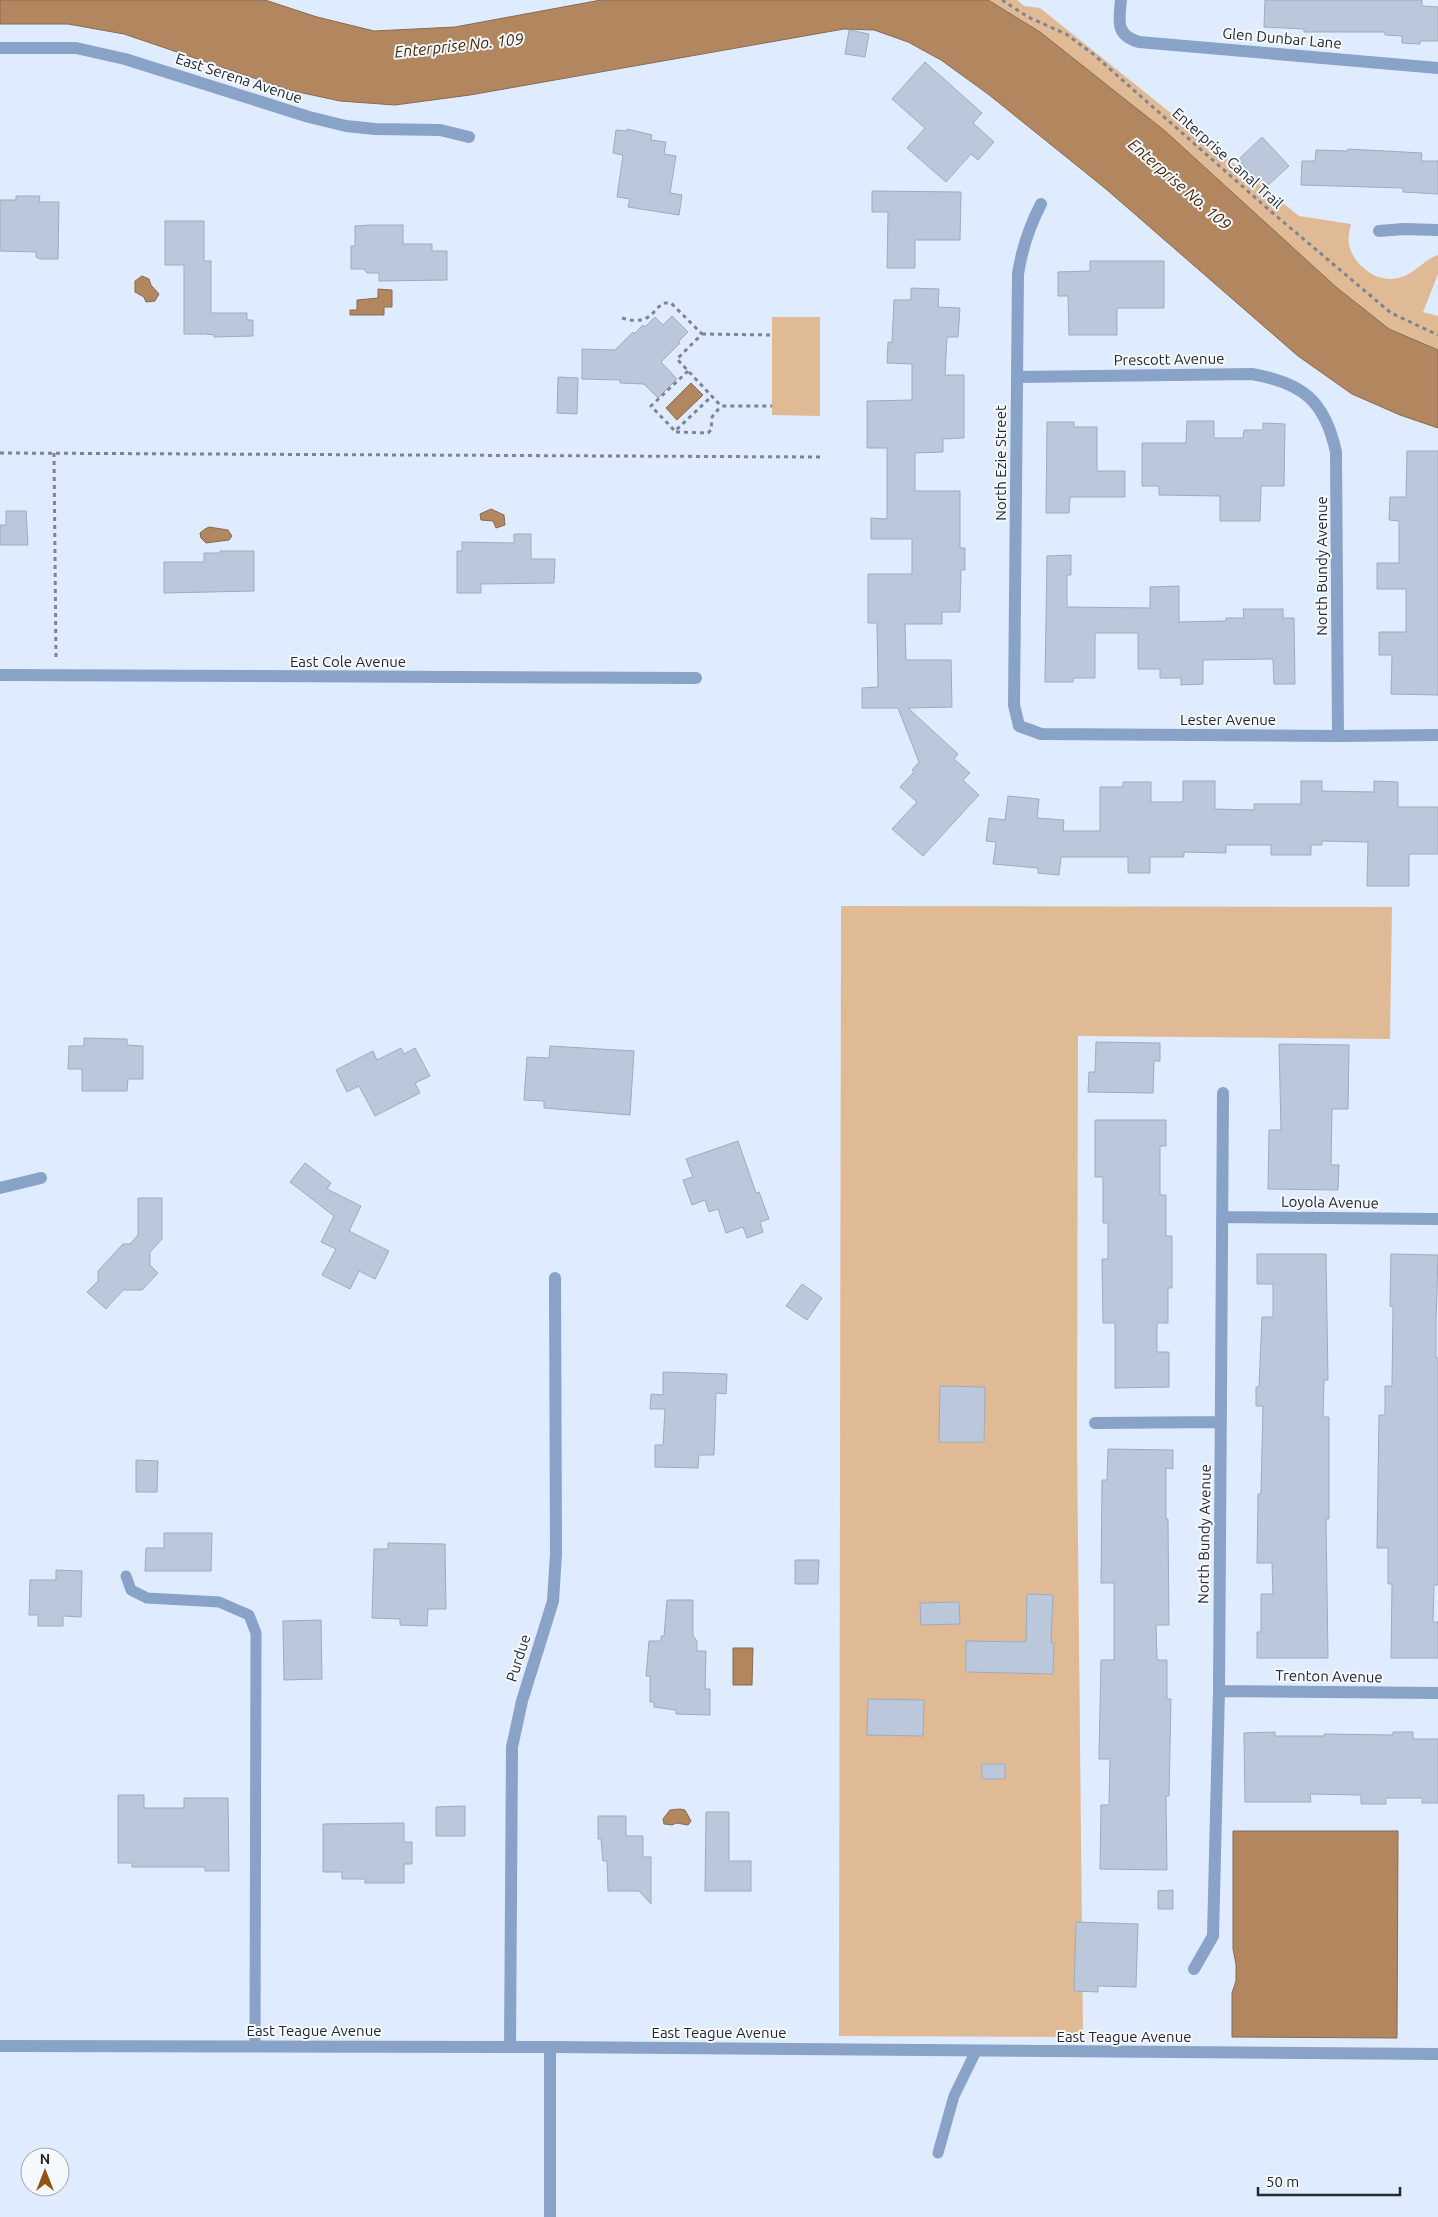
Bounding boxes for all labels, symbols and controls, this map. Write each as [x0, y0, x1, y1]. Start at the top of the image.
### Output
street label: Glen Dunbar Lane [1222, 24, 1342, 52]
water label: Enterprise No. 109 [394, 29, 524, 61]
street label: East Serena Avenue [173, 49, 305, 107]
street label: Enterprise Canal Trail [1169, 104, 1287, 212]
water label: Enterprise No. 109 [1125, 135, 1235, 233]
street label: Prescott Avenue [1113, 350, 1225, 368]
street label: North Ezie Street [992, 405, 1009, 521]
street label: North Bundy Avenue [1313, 496, 1330, 636]
street label: East Cole Avenue [290, 653, 406, 670]
street label: Lester Avenue [1180, 711, 1276, 728]
street label: Loyola Avenue [1281, 1193, 1379, 1211]
street label: North Bundy Avenue [1194, 1464, 1214, 1604]
street label: Purdue [502, 1632, 534, 1684]
street label: Trenton Avenue [1275, 1667, 1383, 1685]
street label: East Teague Avenue [246, 2022, 382, 2039]
street label: East Teague Avenue [651, 2024, 787, 2041]
street label: East Teague Avenue [1056, 2028, 1192, 2045]
north arrow [20, 2147, 70, 2197]
text: N [40, 2151, 50, 2167]
scale bar [1258, 2164, 1400, 2196]
text: 50 m [1266, 2173, 1299, 2190]

